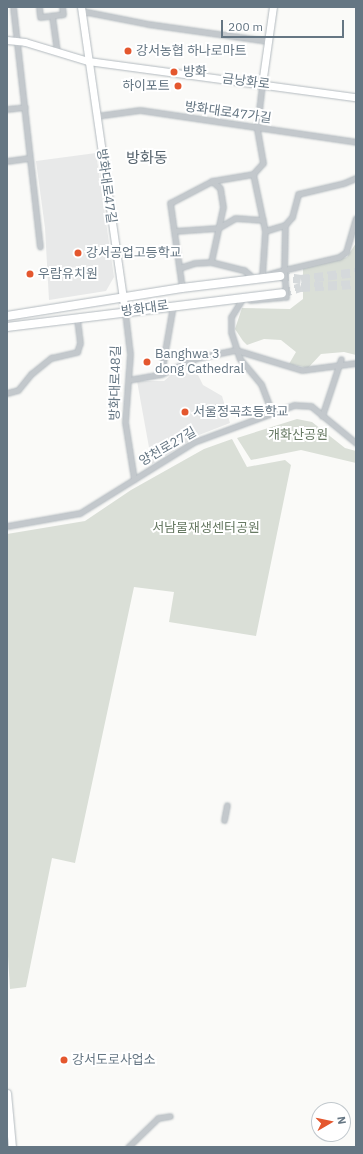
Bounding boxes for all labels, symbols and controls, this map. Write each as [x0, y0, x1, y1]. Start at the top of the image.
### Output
scale bar [223, 12, 346, 38]
text: 200 m [228, 19, 263, 34]
place label: 강서농협 하나로마트 [136, 43, 247, 59]
marker: 강서농협 하나로마트 [123, 46, 133, 56]
place label: 방화 [183, 64, 207, 80]
marker: 방화 [168, 66, 180, 78]
street label: 금낭화로 [221, 71, 271, 93]
place label: 하이포트 [122, 78, 170, 94]
marker: 하이포트 [173, 81, 183, 91]
street label: 방화대로47가길 [184, 99, 272, 127]
street label: 방화대로47길 [93, 148, 119, 224]
district label: 방화동 [126, 149, 168, 167]
place label: 강서공업고등학교 [86, 245, 182, 261]
marker: 강서공업고등학교 [73, 248, 83, 258]
place label: 우람유치원 [38, 266, 98, 282]
marker: 우람유치원 [25, 269, 35, 279]
street label: 방화대로 [120, 298, 170, 320]
street label: 방화대로48길 [108, 345, 124, 421]
place label: Banghwa 3 dong Cathedral [155, 347, 244, 378]
marker: Banghwa 3 dong Cathedral [142, 357, 152, 367]
place label: 서울정곡초등학교 [193, 404, 289, 420]
marker: 서울정곡초등학교 [180, 407, 190, 417]
street label: 양천로27길 [137, 424, 199, 470]
park label: 개화산공원 [268, 427, 328, 443]
park label: 서남물재생센터공원 [152, 520, 260, 536]
place label: 강서도로사업소 [72, 1052, 156, 1068]
marker: 강서도로사업소 [59, 1055, 69, 1065]
north arrow [311, 1102, 351, 1142]
text: N [334, 1115, 349, 1125]

